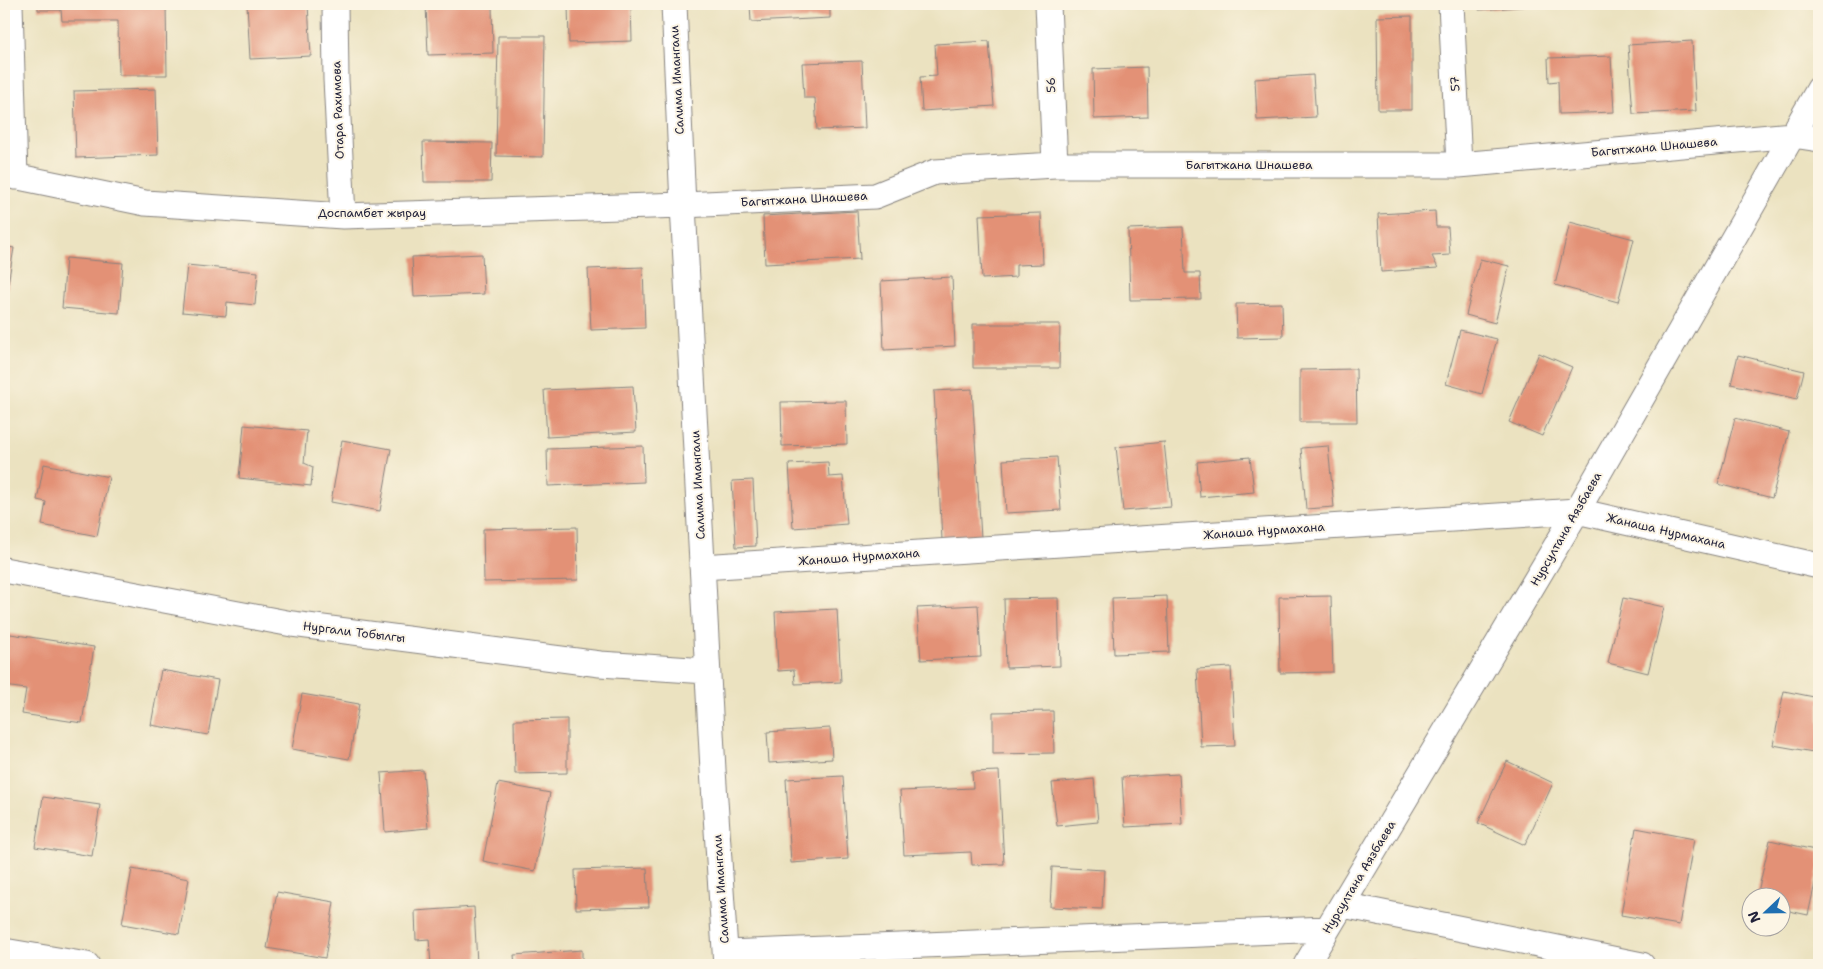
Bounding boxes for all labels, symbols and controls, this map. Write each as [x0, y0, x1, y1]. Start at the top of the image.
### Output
street label: Салима Имангали [666, 25, 688, 135]
street label: Отара Рахимова [328, 60, 348, 159]
street label: 57 [1447, 76, 1463, 92]
street label: 56 [1043, 77, 1059, 93]
street label: Багытжана Шнашева [1590, 133, 1718, 161]
street label: Багытжана Шнашева [1186, 157, 1313, 173]
street label: Багытжана Шнашева [740, 188, 868, 210]
street label: Доспамбет жырау [318, 205, 426, 221]
street label: Салима Имангали [687, 430, 709, 540]
street label: Нурсултана Аязбаева [1527, 468, 1606, 589]
street label: Жанаша Нурмахана [1605, 510, 1728, 553]
street label: Жанаша Нурмахана [1203, 519, 1326, 543]
street label: Жанаша Нурмахана [798, 545, 921, 569]
street label: Нургали Тобылгы [302, 618, 406, 646]
street label: Нурсултана Аязбаева [1319, 817, 1399, 937]
street label: Салима Имангали [709, 834, 733, 944]
north arrow [1740, 886, 1790, 936]
text: N [1744, 908, 1764, 925]

